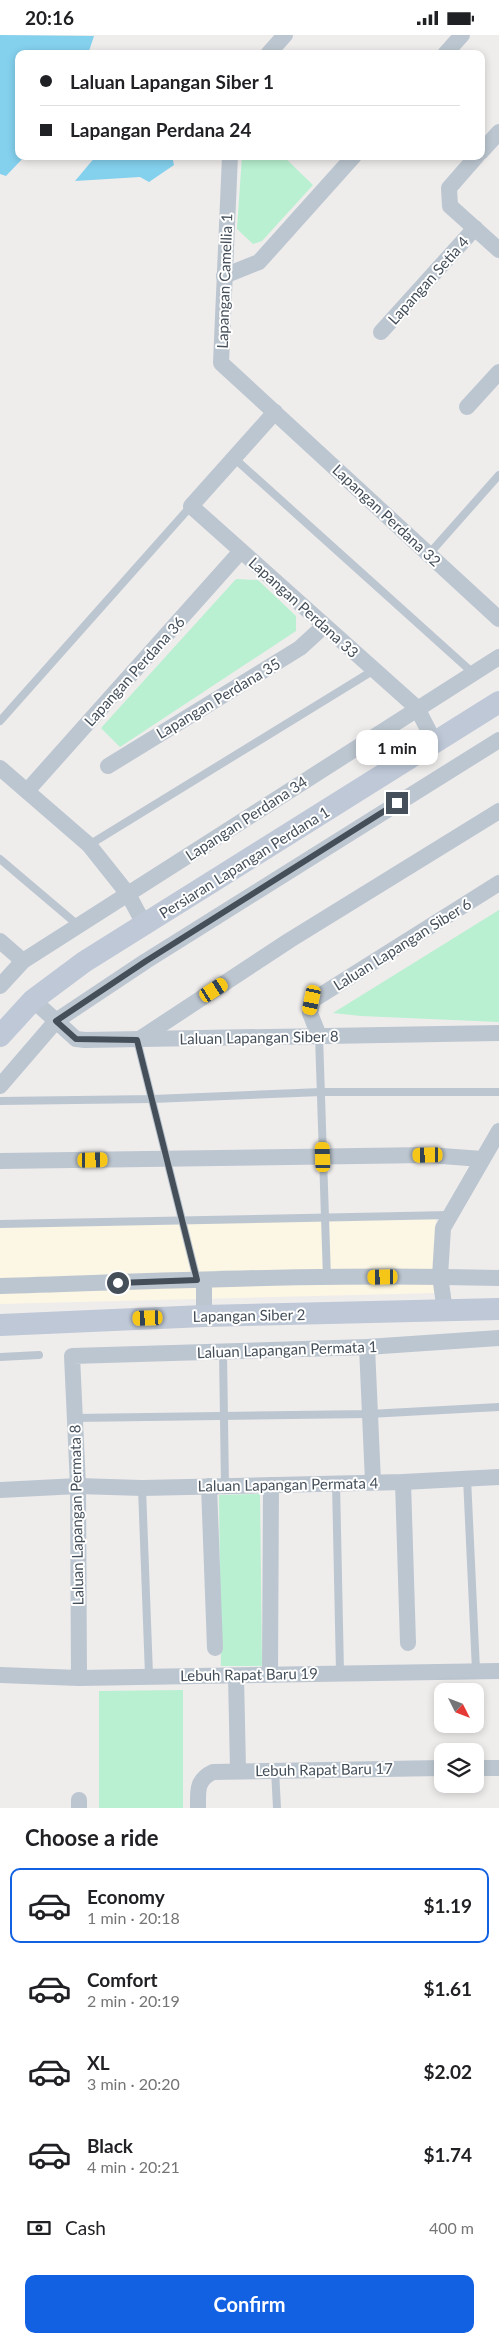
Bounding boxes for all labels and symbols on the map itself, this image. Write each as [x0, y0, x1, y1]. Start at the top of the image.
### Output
street label: Lapangan Camellia 1 [213, 213, 235, 349]
street label: Lapangan Setia 4 [384, 232, 472, 328]
street label: Lapangan Perdana 32 [329, 460, 445, 570]
street label: Lapangan Perdana 33 [245, 553, 363, 661]
street label: Lapangan Perdana 36 [80, 612, 188, 730]
street label: Lapangan Perdana 35 [153, 654, 283, 742]
callout: 1 min [356, 731, 438, 765]
street label: Lapangan Perdana 34 [182, 772, 310, 864]
route end [386, 792, 408, 814]
street label: Persiaran Lapangan Perdana 1 [156, 802, 332, 922]
street label: Laluan Lapangan Siber 6 [330, 894, 475, 994]
car [197, 976, 230, 1004]
car [301, 984, 322, 1016]
street label: Laluan Lapangan Siber 8 [179, 1027, 339, 1047]
car [314, 1142, 331, 1172]
car [412, 1147, 443, 1163]
car [77, 1152, 108, 1168]
car [367, 1269, 398, 1285]
route start [107, 1272, 129, 1294]
street label: Lapangan Siber 2 [193, 1305, 305, 1325]
car [132, 1310, 163, 1326]
street label: Laluan Lapangan Permata 1 [196, 1337, 378, 1361]
street label: Laluan Lapangan Permata 8 [65, 1425, 87, 1605]
street label: Laluan Lapangan Permata 4 [198, 1473, 379, 1495]
street label: Lebuh Rapat Baru 19 [180, 1664, 318, 1684]
north arrow [434, 1683, 484, 1733]
street label: Lebuh Rapat Baru 17 [255, 1759, 393, 1779]

